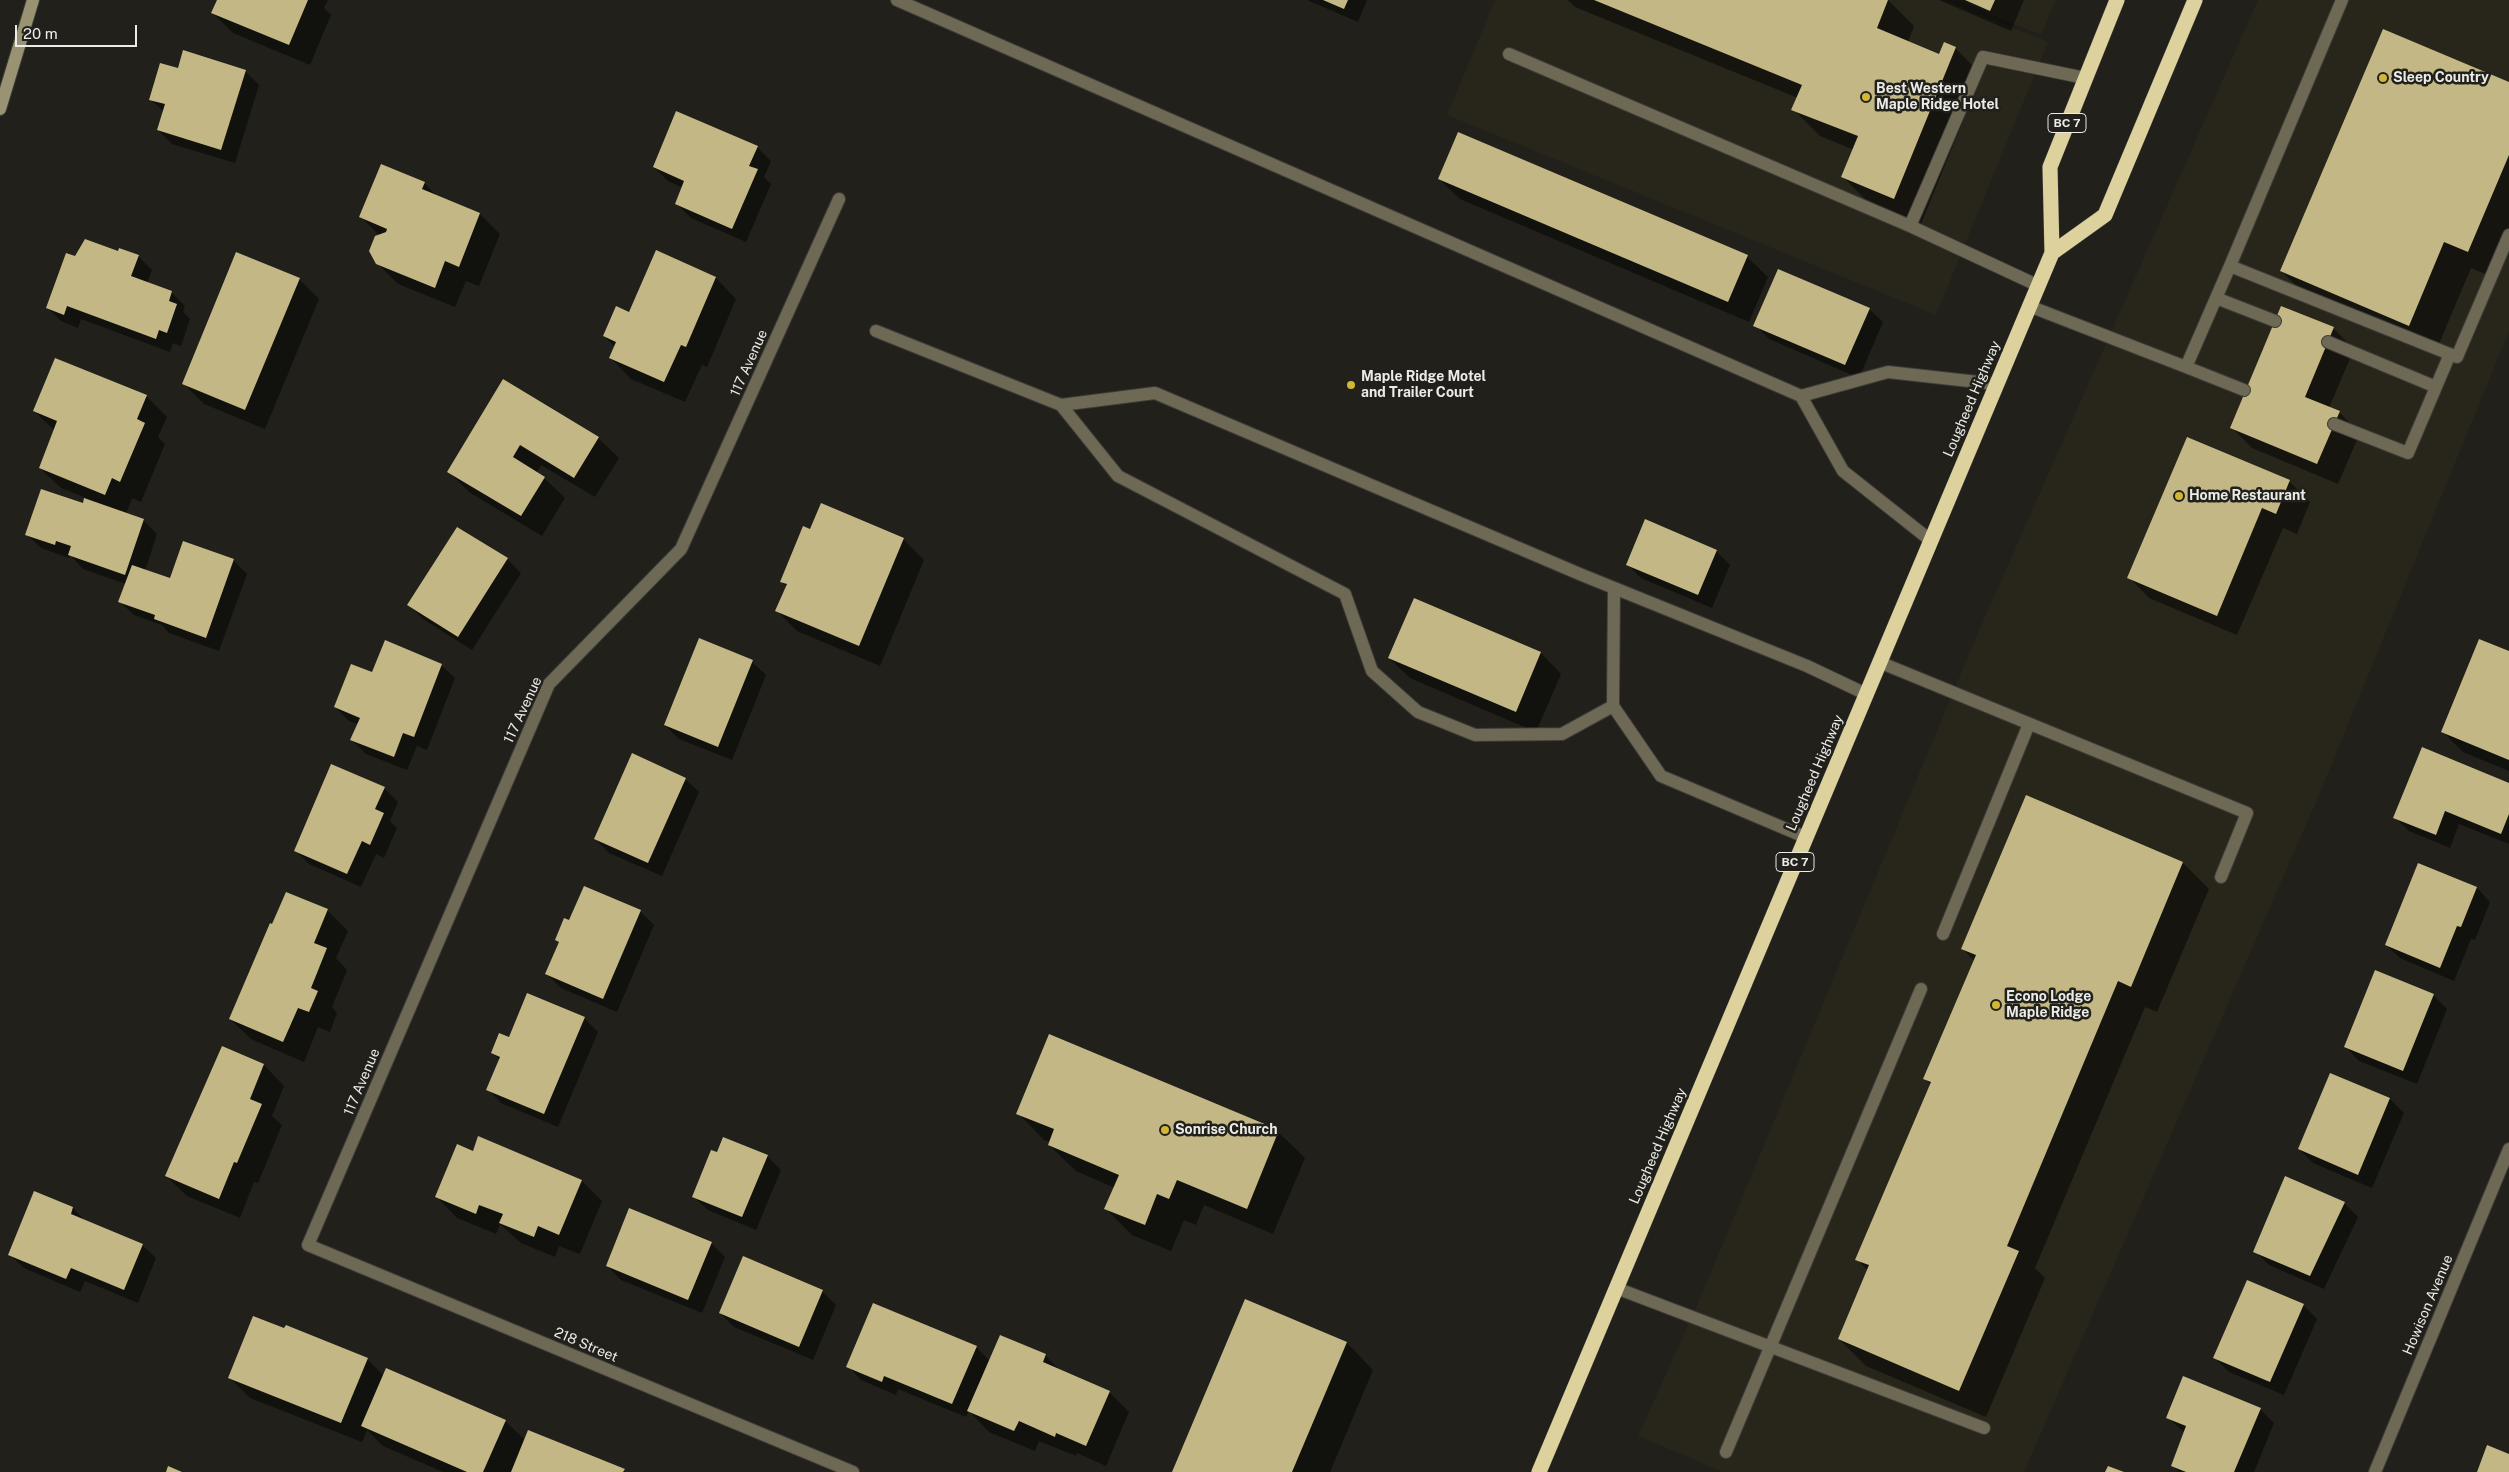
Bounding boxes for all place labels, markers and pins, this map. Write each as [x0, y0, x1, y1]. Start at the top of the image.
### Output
place label: Sleep Country [2393, 70, 2489, 86]
marker: Sleep Country [2377, 72, 2389, 84]
place label: Best Western Maple Ridge Hotel [1876, 81, 1999, 114]
marker: Best Western Maple Ridge Hotel [1860, 91, 1872, 103]
place label: Maple Ridge Motel and Trailer Court [1361, 369, 1486, 402]
marker: Maple Ridge Motel and Trailer Court [1345, 379, 1357, 391]
place label: Home Restaurant [2189, 488, 2306, 504]
marker: Home Restaurant [2173, 490, 2185, 502]
place label: Econo Lodge Maple Ridge [2006, 989, 2091, 1022]
marker: Econo Lodge Maple Ridge [1990, 999, 2002, 1011]
place label: Sonrise Church [1175, 1122, 1277, 1138]
marker: Sonrise Church [1159, 1124, 1171, 1136]

